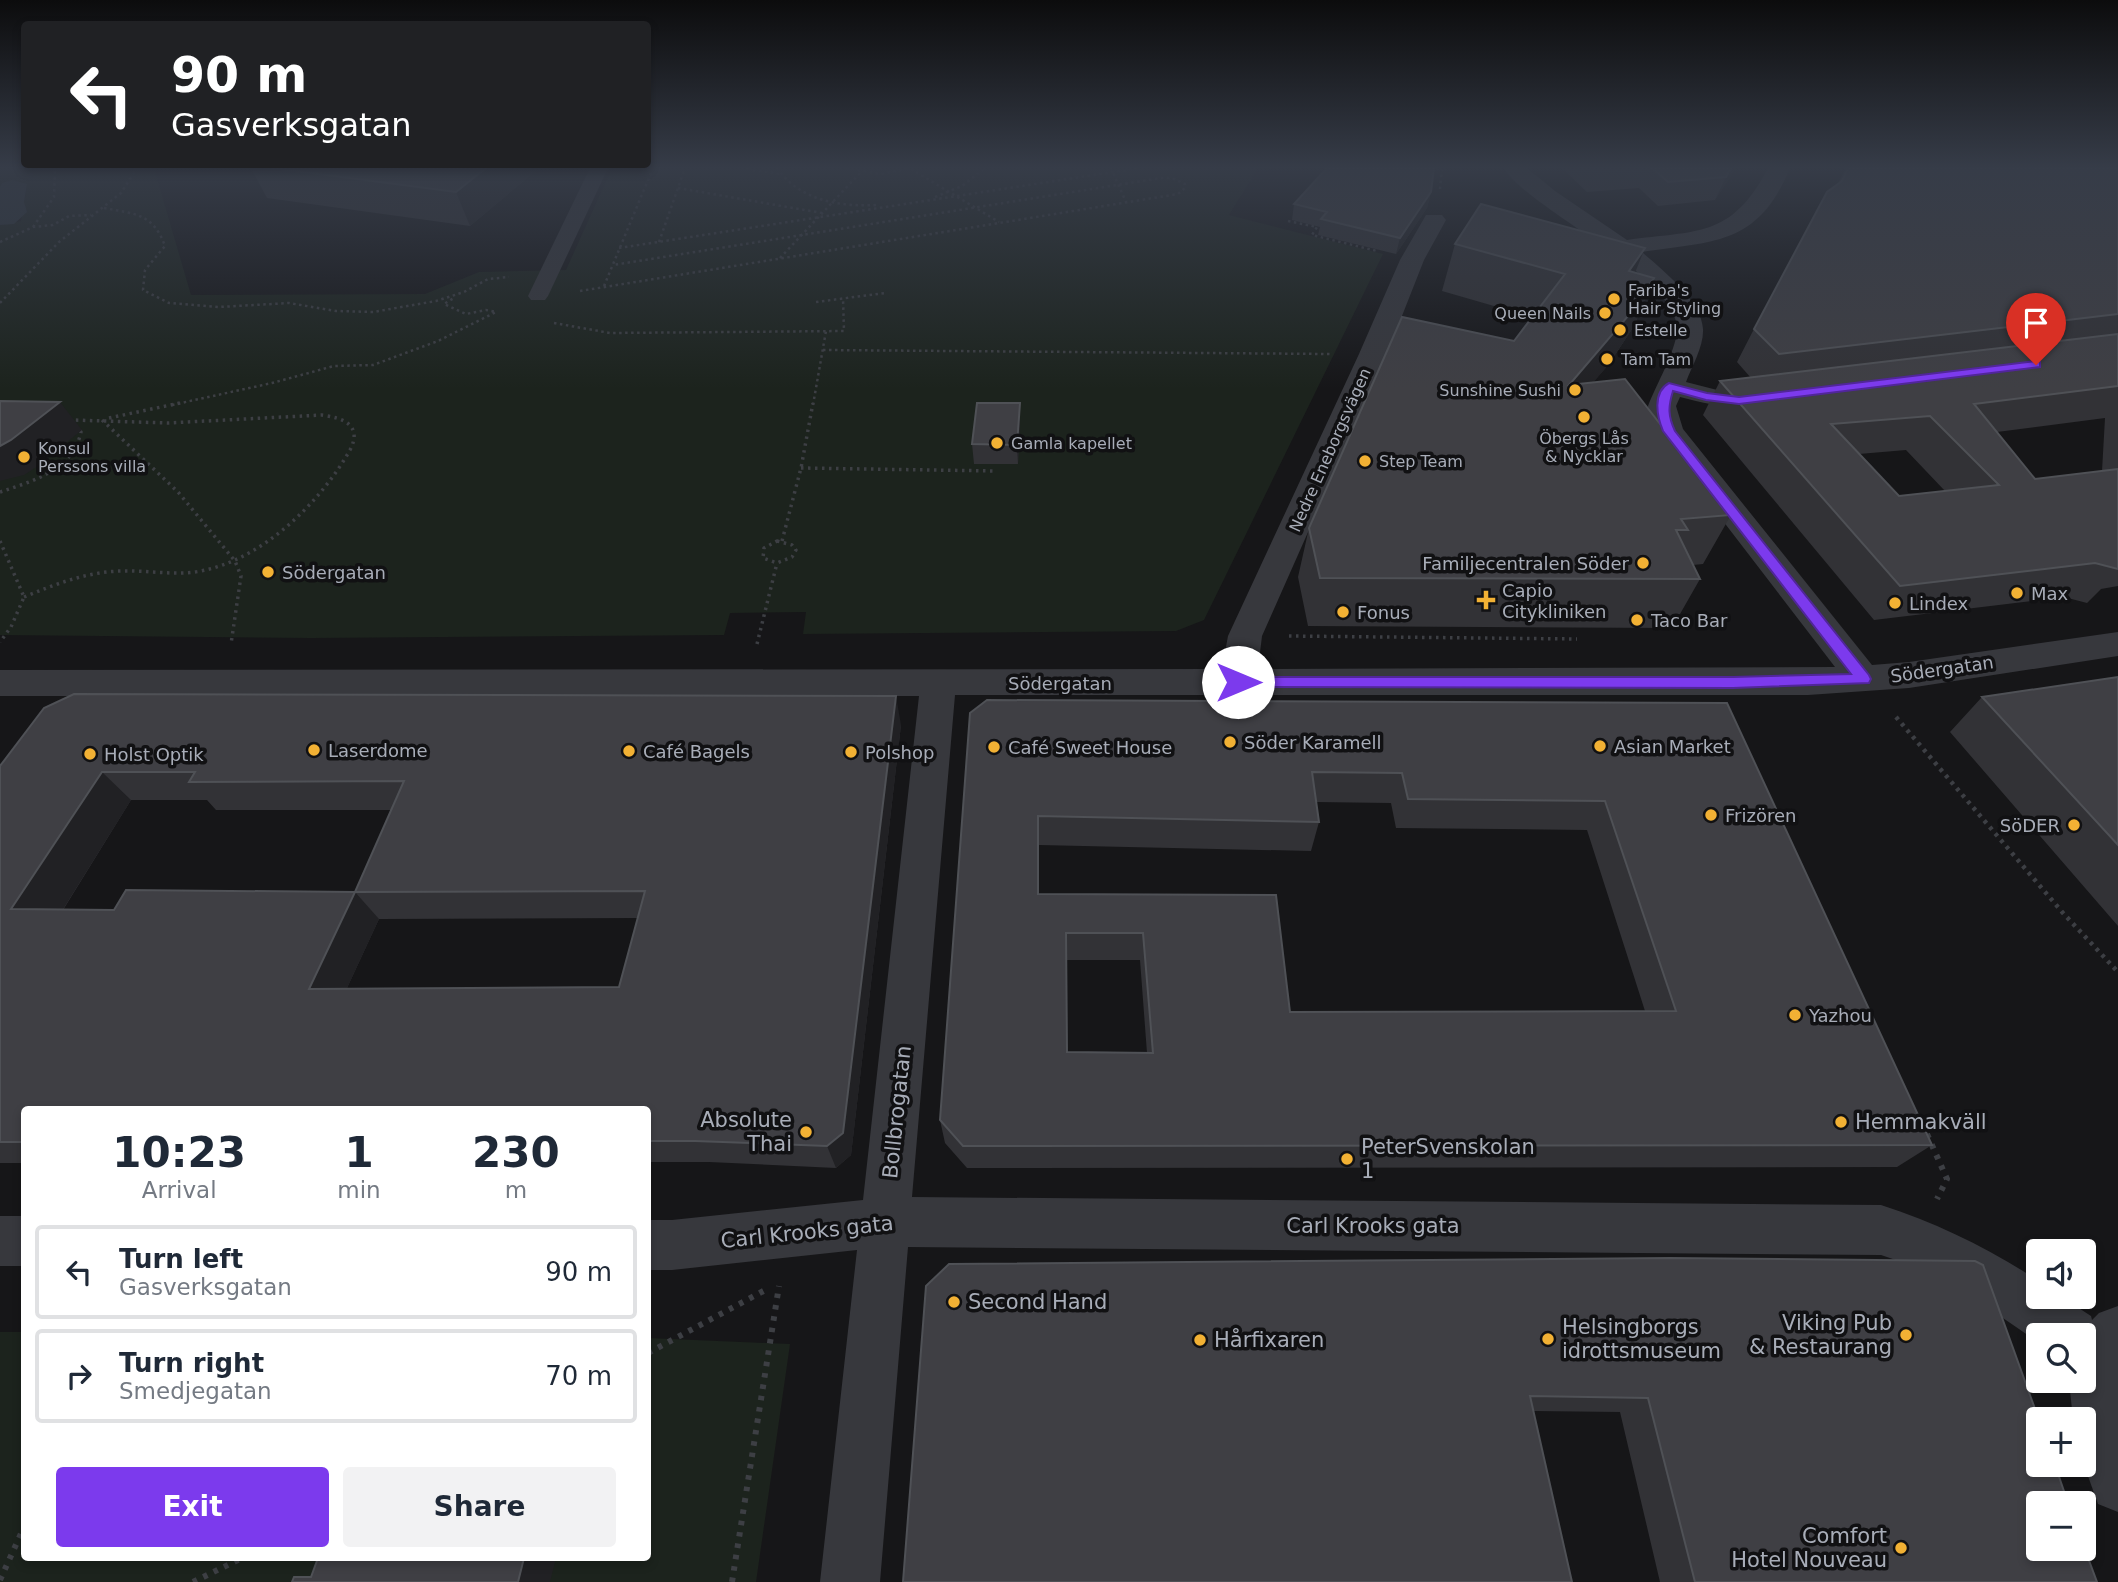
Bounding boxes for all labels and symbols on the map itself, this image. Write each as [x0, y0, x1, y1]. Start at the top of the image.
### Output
place label: Fariba's Hair Styling [1628, 281, 1721, 318]
marker: Fariba's Hair Styling [1606, 291, 1622, 307]
pin [2006, 293, 2066, 365]
place label: Queen Nails [1494, 304, 1591, 323]
marker: Queen Nails [1597, 305, 1613, 321]
place label: Estelle [1634, 321, 1687, 340]
marker: Estelle [1612, 322, 1628, 338]
place label: Tam Tam [1620, 350, 1691, 369]
marker: Tam Tam [1599, 351, 1615, 367]
street label: Nedre Eneborgsvägen [1285, 365, 1375, 535]
place label: Sunshine Sushi [1439, 381, 1561, 400]
marker: Sunshine Sushi [1567, 382, 1583, 398]
marker: Öbergs Lås & Nycklar [1576, 409, 1592, 425]
place label: Öbergs Lås & Nycklar [1539, 429, 1629, 466]
place label: Gamla kapellet [1011, 434, 1132, 453]
marker: Gamla kapellet [989, 435, 1005, 451]
place label: Konsul Perssons villa [38, 439, 146, 476]
marker: Konsul Perssons villa [16, 449, 32, 465]
place label: Step Team [1379, 452, 1463, 471]
marker: Step Team [1357, 453, 1373, 469]
place label: Familjecentralen Söder [1422, 553, 1630, 574]
marker: Familjecentralen Söder [1635, 555, 1651, 571]
place label: Södergatan [282, 562, 386, 583]
marker: Södergatan [260, 564, 276, 580]
place label: Capio Citykliniken [1502, 580, 1606, 622]
place label: Max [2031, 583, 2069, 604]
marker: Max [2009, 585, 2025, 601]
marker: Capio Citykliniken [1476, 590, 1496, 610]
place label: Lindex [1909, 593, 1969, 614]
marker: Lindex [1887, 595, 1903, 611]
place label: Fonus [1357, 602, 1410, 623]
marker: Fonus [1335, 604, 1351, 620]
place label: Taco Bar [1650, 610, 1728, 631]
marker: Taco Bar [1629, 612, 1645, 628]
position arrow [1201, 645, 1275, 719]
street label: Södergatan [1889, 651, 1995, 687]
street label: Södergatan [1008, 673, 1112, 694]
place label: Söder Karamell [1244, 732, 1382, 753]
marker: Söder Karamell [1222, 734, 1238, 750]
place label: Asian Market [1614, 736, 1731, 757]
place label: Café Sweet House [1008, 737, 1172, 758]
marker: Asian Market [1592, 738, 1608, 754]
marker: Café Sweet House [986, 739, 1002, 755]
place label: Laserdome [328, 740, 428, 761]
place label: Café Bagels [643, 741, 750, 762]
marker: Laserdome [306, 742, 322, 758]
place label: Polshop [865, 742, 934, 763]
marker: Café Bagels [621, 743, 637, 759]
place label: Holst Optik [104, 744, 204, 765]
marker: Polshop [843, 744, 859, 760]
marker: Holst Optik [82, 746, 98, 762]
place label: Frizören [1725, 805, 1796, 826]
marker: Frizören [1703, 807, 1719, 823]
place label: SöDER [2000, 815, 2060, 836]
marker: SöDER [2066, 817, 2082, 833]
place label: Yazhou [1808, 1005, 1872, 1026]
marker: Yazhou [1787, 1007, 1803, 1023]
street label: Bollbrogatan [878, 1044, 916, 1180]
place label: Absolute Thai [700, 1108, 792, 1156]
place label: Hemmakväll [1855, 1110, 1987, 1134]
marker: Hemmakväll [1833, 1114, 1849, 1130]
marker: Absolute Thai [798, 1124, 814, 1140]
place label: PeterSvenskolan 1 [1361, 1135, 1535, 1183]
marker: PeterSvenskolan 1 [1339, 1151, 1355, 1167]
street label: Carl Krooks gata [720, 1211, 894, 1253]
street label: Carl Krooks gata [1286, 1214, 1460, 1238]
place label: Second Hand [968, 1290, 1107, 1314]
marker: Second Hand [946, 1294, 962, 1310]
place label: Viking Pub & Restaurang [1749, 1311, 1892, 1359]
place label: Helsingborgs idrottsmuseum [1562, 1315, 1721, 1363]
place label: Hårfixaren [1214, 1327, 1324, 1352]
marker: Viking Pub & Restaurang [1898, 1327, 1914, 1343]
marker: Helsingborgs idrottsmuseum [1540, 1331, 1556, 1347]
marker: Hårfixaren [1192, 1332, 1208, 1348]
place label: Comfort Hotel Nouveau [1731, 1524, 1887, 1572]
marker: Comfort Hotel Nouveau [1893, 1540, 1909, 1556]

